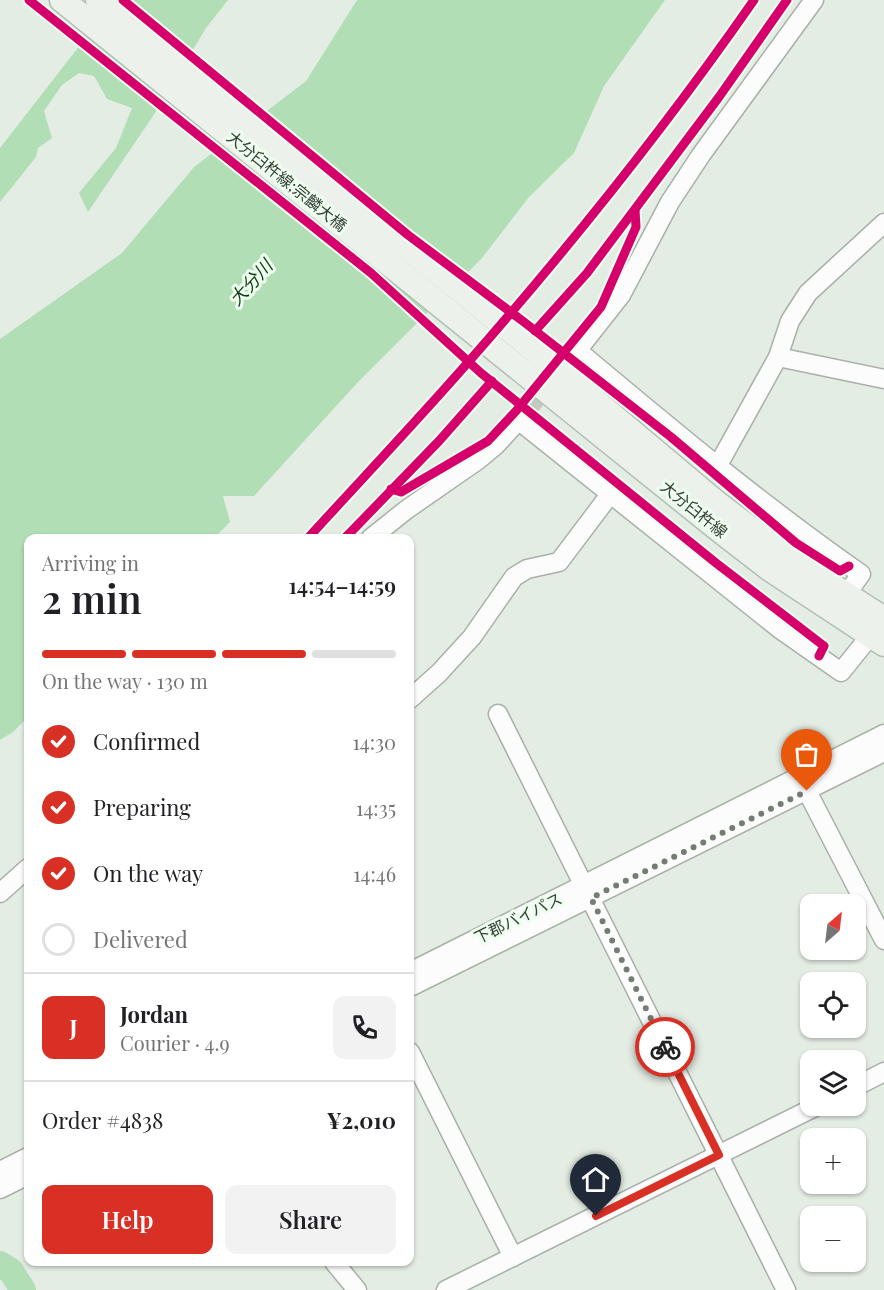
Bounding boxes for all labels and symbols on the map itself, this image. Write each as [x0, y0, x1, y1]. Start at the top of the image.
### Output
street label: 大分臼杵線;宗麟大橋 [223, 126, 352, 236]
water label: 大分川 [223, 253, 279, 310]
street label: 大分臼杵線 [657, 475, 732, 542]
pin [781, 729, 832, 791]
street label: 下郡バイパス [470, 887, 565, 948]
north arrow [800, 894, 866, 960]
courier [635, 1017, 695, 1077]
pin [570, 1154, 621, 1216]

